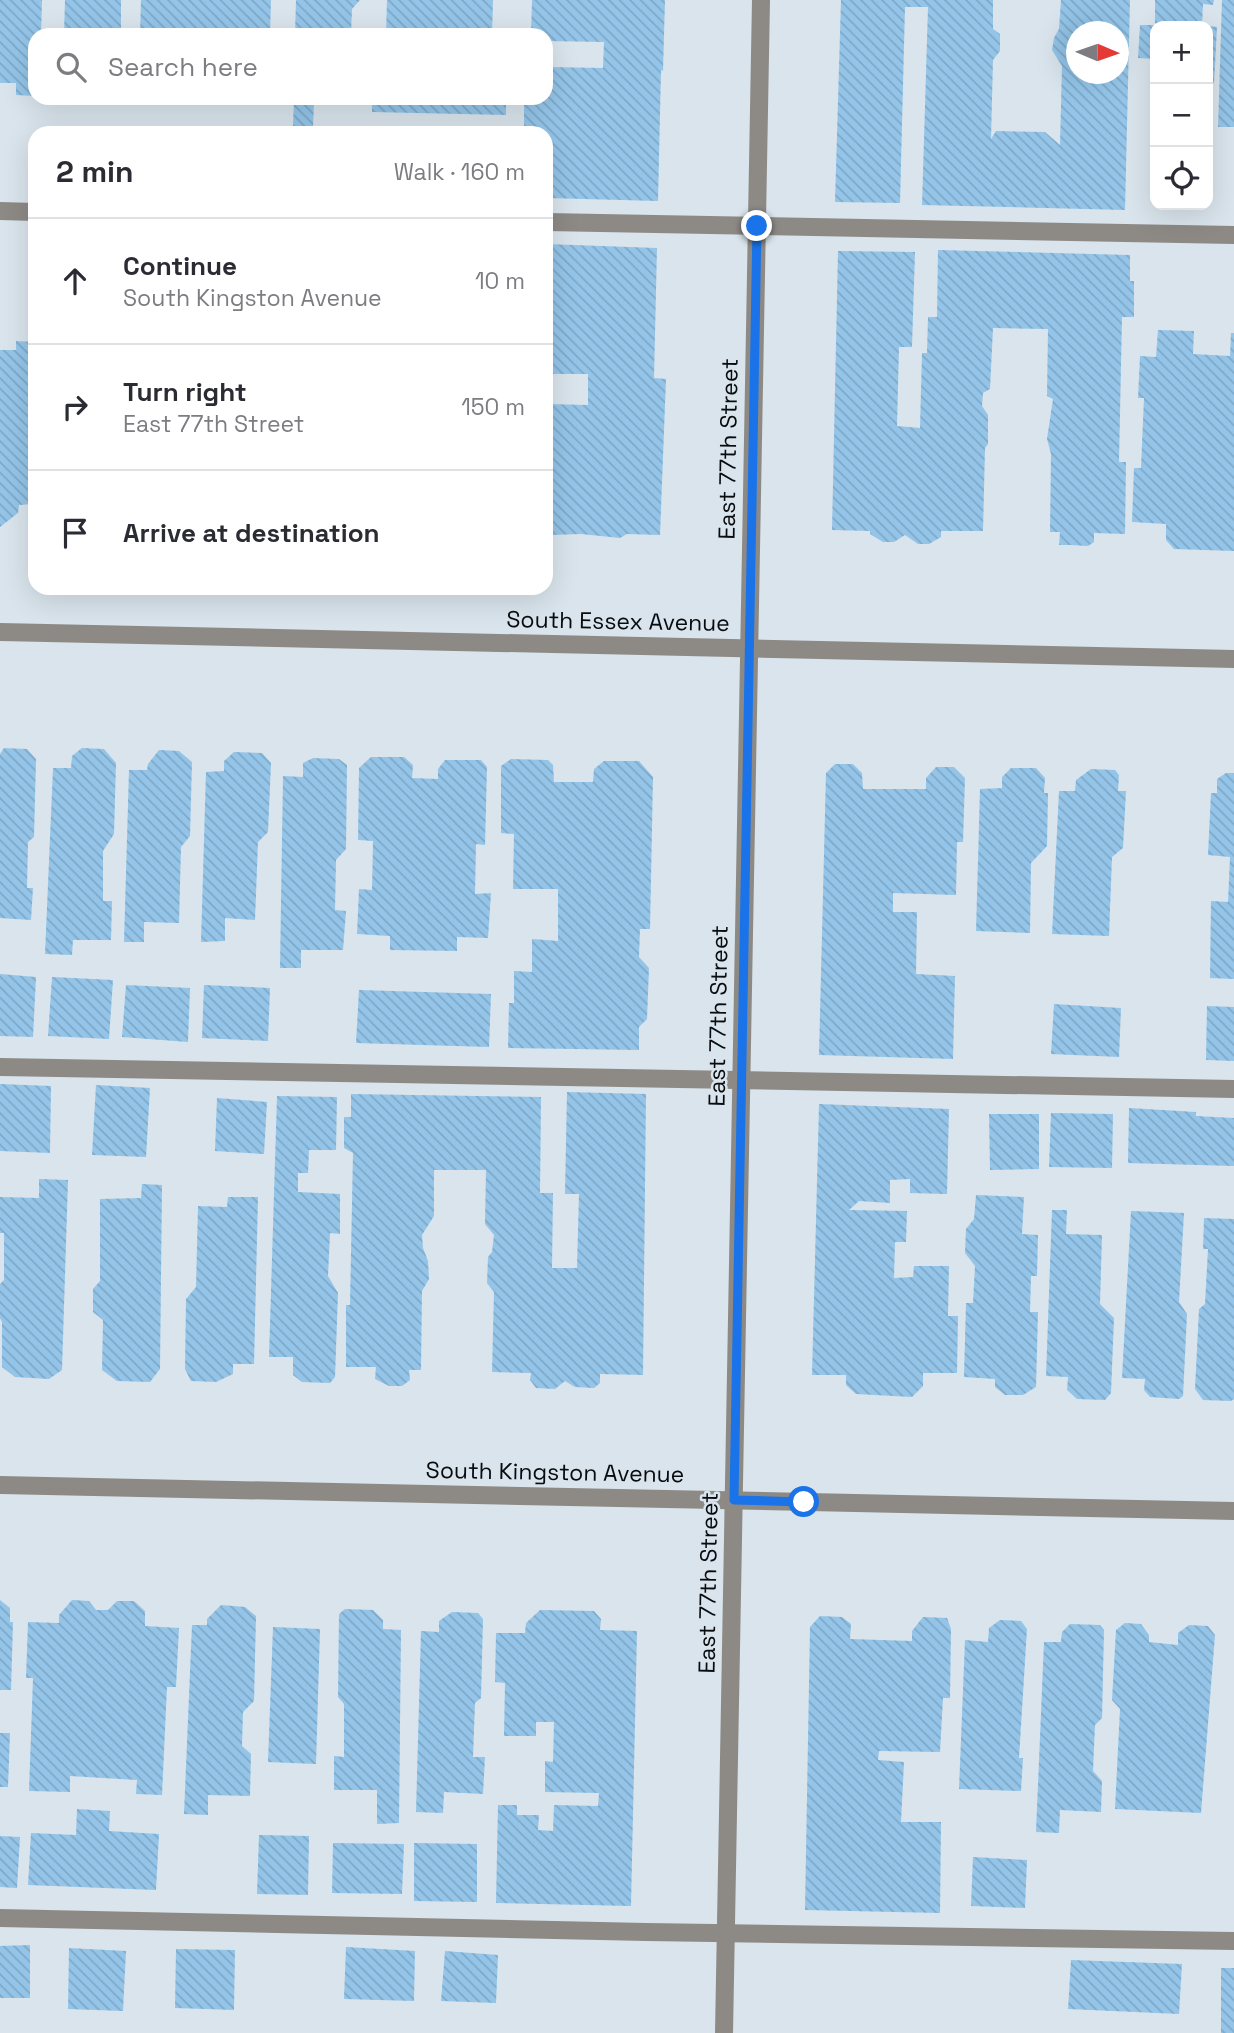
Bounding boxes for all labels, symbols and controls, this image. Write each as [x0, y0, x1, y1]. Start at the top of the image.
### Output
north arrow [1066, 21, 1129, 84]
map controls [1150, 21, 1213, 210]
button: + [1150, 21, 1213, 84]
search box [28, 28, 553, 105]
icon: search [52, 48, 90, 86]
text: Search here [108, 50, 258, 84]
button: − [1150, 84, 1213, 147]
button: locate [1150, 147, 1213, 210]
text: 2 min [56, 152, 134, 191]
text: Walk · 160 m [394, 157, 525, 187]
route end [741, 210, 772, 241]
text: Continue [123, 249, 237, 283]
icon: ahead [56, 262, 94, 300]
text: 10 m [475, 266, 525, 296]
text: South Kingston Avenue [123, 283, 382, 313]
street label: East 77th Street [711, 358, 745, 540]
text: Turn right [123, 375, 247, 409]
icon: right [56, 388, 94, 426]
text: 150 m [461, 392, 525, 422]
text: East 77th Street [123, 409, 304, 439]
icon: arrive [56, 514, 94, 552]
text: Arrive at destination [123, 516, 380, 550]
street label: South Essex Avenue [506, 604, 730, 638]
street label: East 77th Street [701, 925, 735, 1107]
street label: South Kingston Avenue [425, 1455, 685, 1489]
route start [788, 1486, 819, 1517]
street label: East 77th Street [691, 1492, 725, 1674]

